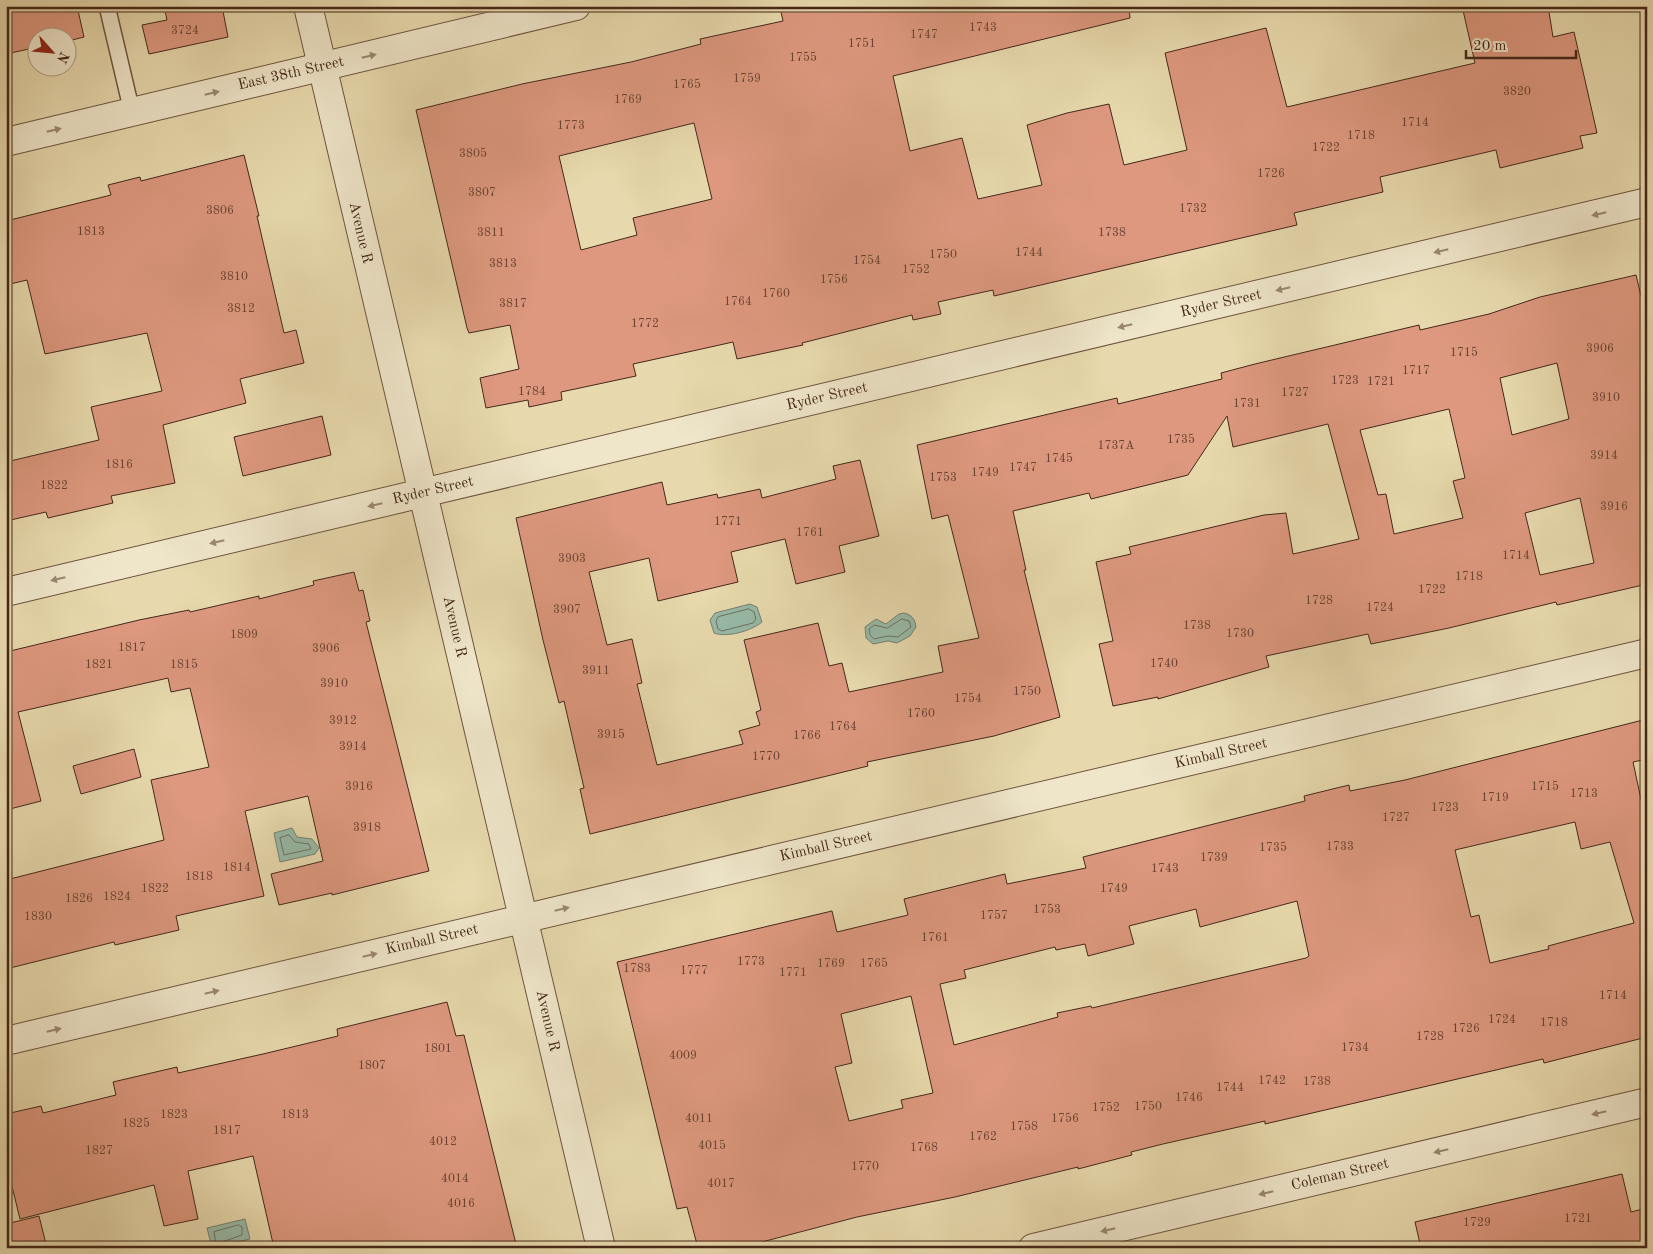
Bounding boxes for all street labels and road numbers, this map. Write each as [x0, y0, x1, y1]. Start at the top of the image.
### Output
street label: East 38th Street [236, 54, 346, 94]
street label: Avenue R [346, 201, 374, 265]
street label: Ryder Street [1179, 287, 1263, 321]
street label: Ryder Street [785, 380, 869, 414]
street label: Ryder Street [391, 474, 475, 508]
street label: Avenue R [440, 595, 468, 659]
street label: Kimball Street [1173, 736, 1269, 772]
street label: Kimball Street [778, 829, 874, 865]
street label: Kimball Street [384, 922, 480, 958]
street label: Avenue R [533, 989, 561, 1053]
street label: Coleman Street [1290, 1156, 1390, 1194]

